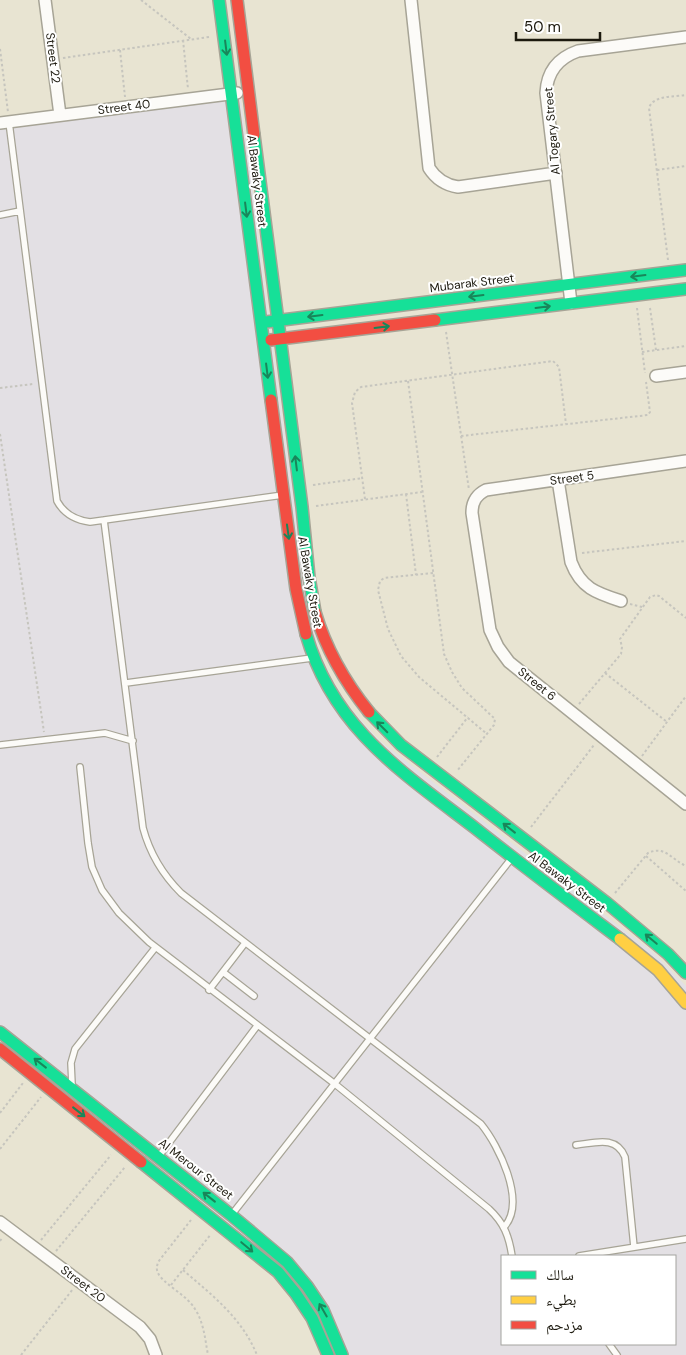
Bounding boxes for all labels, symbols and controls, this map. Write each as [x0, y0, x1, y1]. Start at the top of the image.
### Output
scale bar [516, 10, 600, 42]
text: 50 m [524, 17, 561, 37]
street label: Street 22 [42, 32, 64, 84]
one-way arrow [221, 40, 231, 56]
street label: Al Togary Street [540, 86, 564, 175]
street label: Street 40 [97, 96, 151, 118]
street label: Al Bawaky Street [243, 134, 271, 228]
one-way arrow [242, 201, 252, 217]
street label: Mubarak Street [429, 270, 516, 296]
one-way arrow [630, 271, 646, 281]
one-way arrow [469, 291, 485, 301]
one-way arrow [534, 302, 550, 312]
one-way arrow [307, 311, 323, 321]
one-way arrow [373, 322, 389, 332]
one-way arrow [262, 362, 272, 378]
one-way arrow [291, 456, 301, 472]
street label: Street 5 [549, 467, 595, 489]
one-way arrow [283, 524, 293, 540]
street label: Al Bawaky Street [294, 535, 326, 629]
street label: Street 6 [515, 664, 559, 704]
one-way arrow [376, 721, 388, 734]
one-way arrow [503, 823, 516, 834]
street label: Al Bawaky Street [525, 848, 609, 917]
one-way arrow [645, 934, 658, 945]
one-way arrow [34, 1058, 47, 1069]
one-way arrow [72, 1107, 85, 1118]
street label: Al Merour Street [155, 1135, 237, 1203]
one-way arrow [202, 1191, 215, 1202]
one-way arrow [240, 1241, 253, 1252]
legend [501, 1255, 676, 1345]
street label: Street 20 [57, 1262, 109, 1306]
text: سالك [546, 1265, 574, 1285]
text: بطيء [546, 1290, 576, 1312]
one-way arrow [318, 1303, 328, 1318]
text: مزدحم [546, 1315, 583, 1335]

